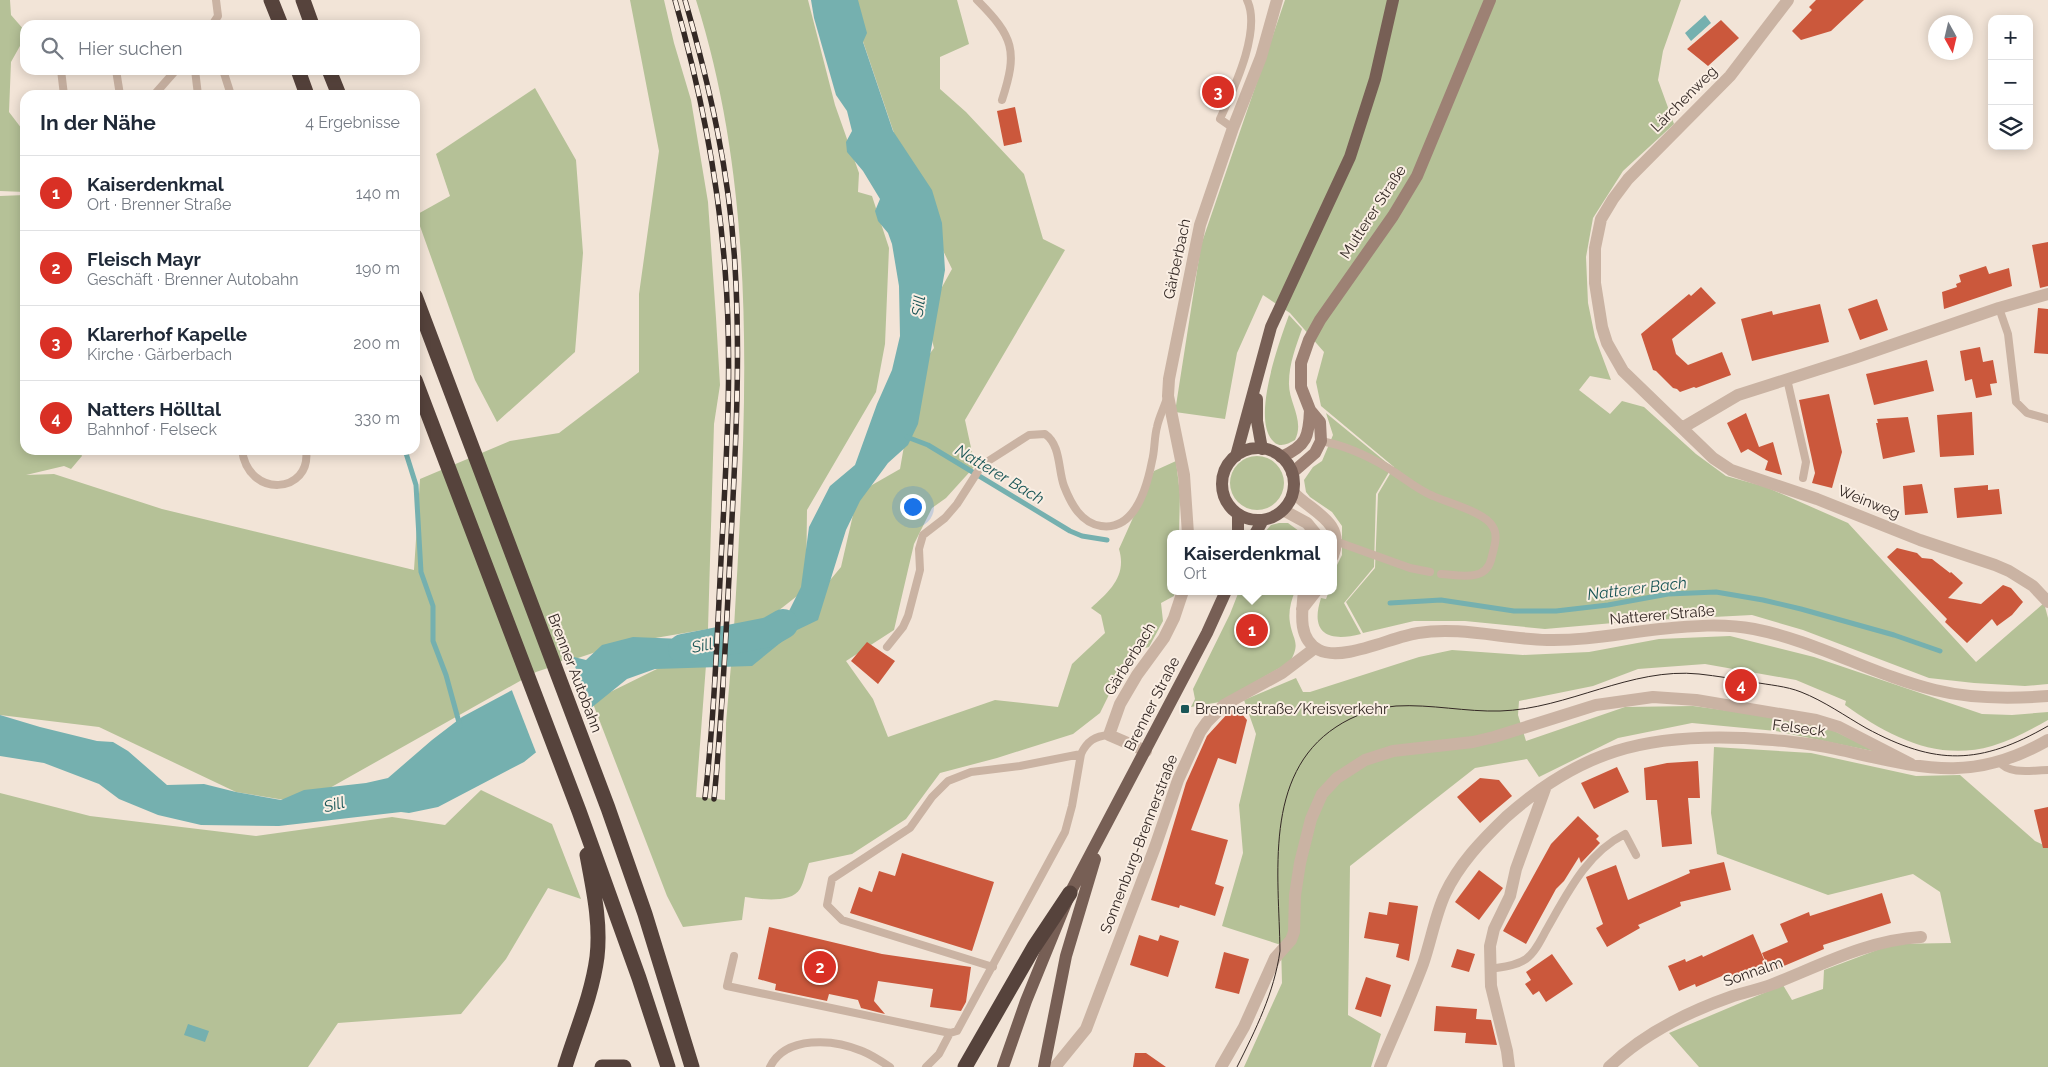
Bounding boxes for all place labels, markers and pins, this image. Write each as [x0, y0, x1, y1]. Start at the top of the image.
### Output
pin: 3 [1202, 73, 1234, 111]
pin: 1 [1236, 611, 1268, 649]
pin: 4 [1725, 666, 1757, 704]
place label: Brennerstraße/Kreisverkehr [1195, 700, 1389, 718]
marker: Brennerstraße/Kreisverkehr [1179, 703, 1191, 715]
pin: 2 [804, 948, 836, 986]

